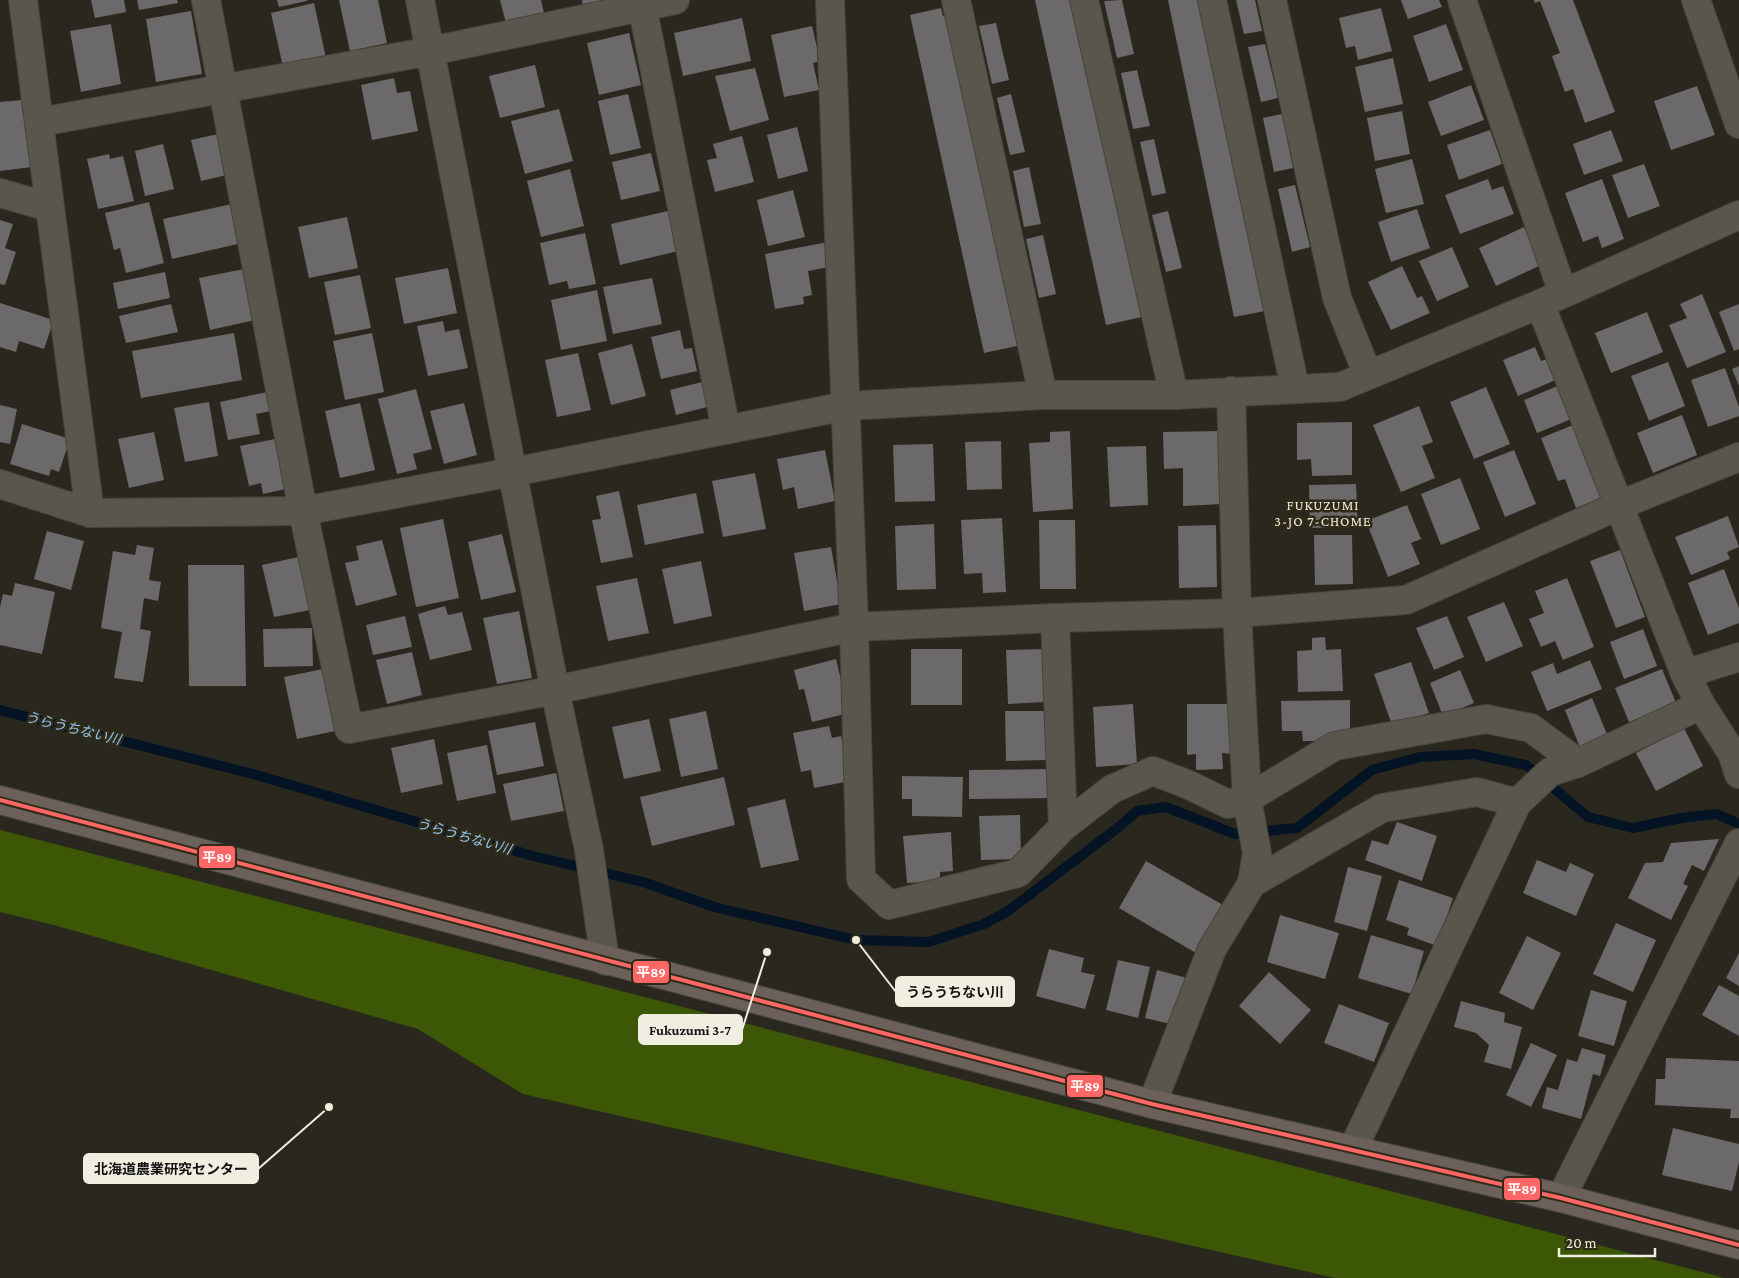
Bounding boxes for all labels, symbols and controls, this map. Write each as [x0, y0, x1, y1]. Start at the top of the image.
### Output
district label: FUKUZUMI 3-JO 7-CHOME [1274, 497, 1372, 529]
water label: うらうちない川 [24, 708, 124, 748]
water label: うらうちない川 [415, 815, 515, 858]
line badge: 平89 [198, 845, 236, 869]
text: 平89 [202, 849, 232, 865]
line badge: 平89 [632, 960, 670, 984]
text: 平89 [636, 964, 666, 980]
callout: うらうちない川 [896, 977, 1014, 1006]
text: うらうちない川 [906, 984, 1004, 1000]
callout: Fukuzumi 3-7 [639, 1015, 742, 1044]
text: Fukuzumi 3-7 [649, 1022, 731, 1038]
line badge: 平89 [1066, 1074, 1104, 1098]
text: 平89 [1070, 1078, 1100, 1094]
callout: 北海道農業研究センター [84, 1154, 258, 1183]
text: 北海道農業研究センター [94, 1161, 248, 1177]
line badge: 平89 [1503, 1177, 1541, 1201]
text: 平89 [1507, 1181, 1537, 1197]
scale bar [1559, 1226, 1655, 1258]
text: 20 m [1566, 1235, 1597, 1251]

